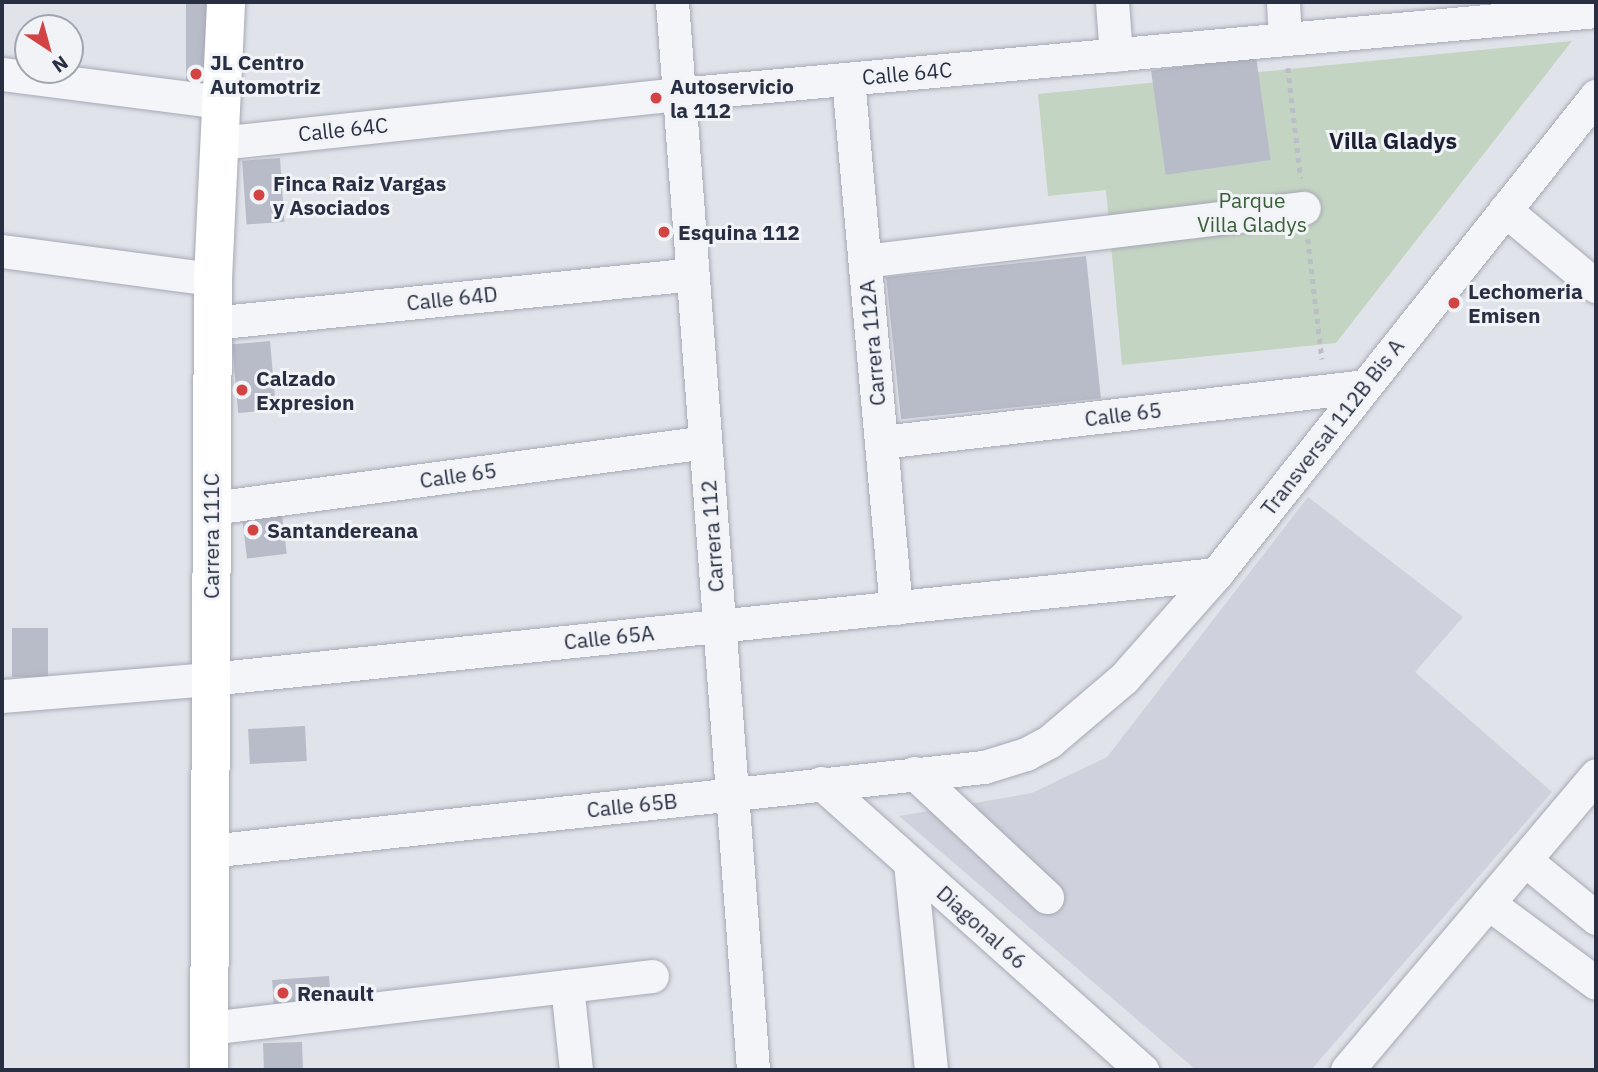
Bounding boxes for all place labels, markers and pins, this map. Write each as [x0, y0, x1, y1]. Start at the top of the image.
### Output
place label: JL Centro Automotriz [210, 49, 321, 99]
marker: JL Centro Automotriz [188, 66, 204, 82]
place label: Autoservicio la 112 [670, 73, 794, 123]
marker: Autoservicio la 112 [648, 90, 664, 106]
place label: Finca Raiz Vargas y Asociados [273, 170, 446, 220]
marker: Finca Raiz Vargas y Asociados [251, 187, 267, 203]
place label: Esquina 112 [678, 219, 800, 245]
marker: Esquina 112 [656, 224, 672, 240]
place label: Lechomeria Emisen [1468, 278, 1583, 328]
marker: Lechomeria Emisen [1446, 295, 1462, 311]
place label: Calzado Expresion [256, 365, 354, 415]
marker: Calzado Expresion [234, 382, 250, 398]
place label: Santandereana [267, 517, 418, 543]
marker: Santandereana [245, 522, 261, 538]
place label: Renault [297, 980, 374, 1006]
marker: Renault [275, 985, 291, 1001]

